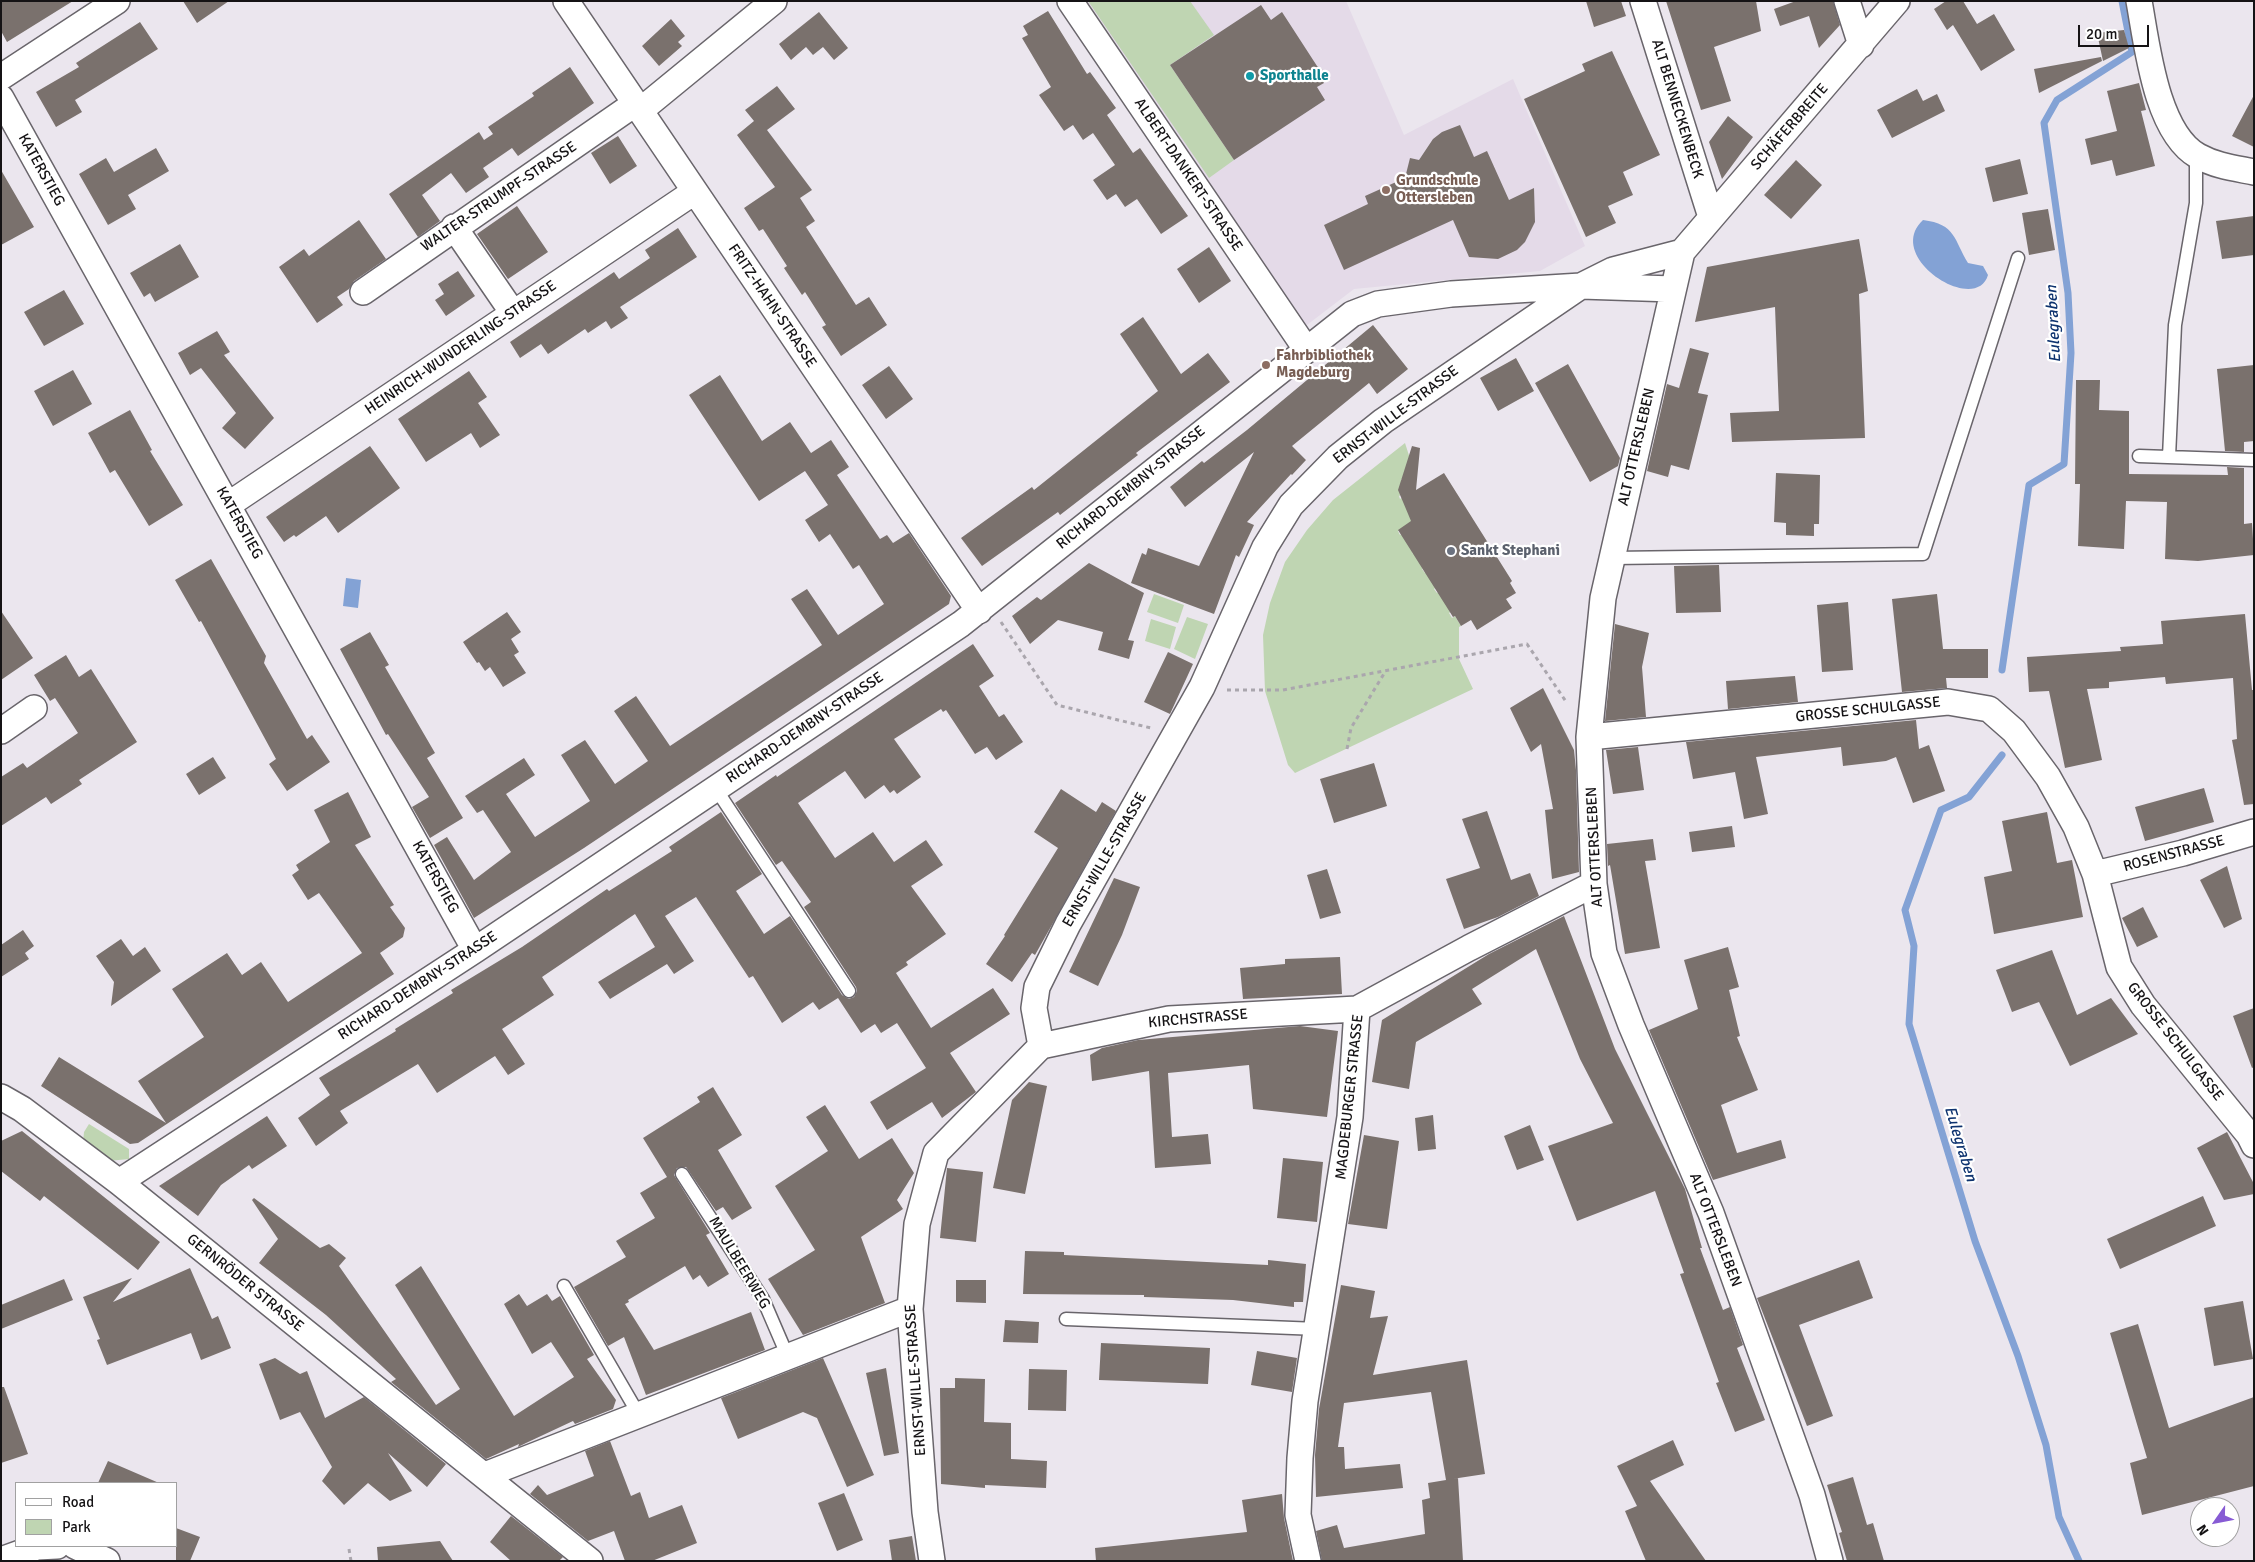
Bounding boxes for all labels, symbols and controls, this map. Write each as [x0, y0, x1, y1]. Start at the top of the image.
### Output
scale bar [2080, 15, 2151, 47]
text: 20 m [2086, 25, 2117, 43]
street label: ALT BENNECKENBECK [1647, 37, 1707, 181]
place label: Sporthalle [1260, 67, 1329, 85]
marker: Sporthalle [1244, 70, 1256, 82]
street label: SCHÄFERBREITE [1748, 80, 1832, 174]
street label: ALBERT-DANKERT-STRASSE [1130, 95, 1246, 255]
street label: KATERSTIEG [14, 131, 68, 209]
street label: WALTER-STRUMPF-STRASSE [418, 138, 580, 256]
place label: Grundschule Ottersleben [1396, 172, 1478, 207]
marker: Grundschule Ottersleben [1380, 184, 1392, 196]
street label: FRITZ-HAHN-STRASSE [724, 241, 820, 371]
street label: HEINRICH-WUNDERLING-STRASSE [362, 277, 560, 419]
water label: Eulegraben [2042, 285, 2066, 363]
place label: Fahrbibliothek Magdeburg [1276, 347, 1372, 382]
marker: Fahrbibliothek Magdeburg [1260, 359, 1272, 371]
street label: ERNST-WILLE-STRASSE [1330, 362, 1462, 468]
street label: ALT OTTERSLEBEN [1615, 386, 1659, 508]
street label: RICHARD-DEMBNY-STRASSE [1053, 422, 1209, 554]
street label: KATERSTIEG [212, 484, 266, 562]
place label: Sankt Stephani [1461, 542, 1560, 560]
marker: Sankt Stephani [1445, 545, 1457, 557]
street label: RICHARD-DEMBNY-STRASSE [723, 669, 887, 787]
street label: GROSSE SCHULGASSE [1795, 693, 1941, 727]
street label: ALT OTTERSLEBEN [1583, 786, 1607, 908]
street label: ERNST-WILLE-STRASSE [1059, 790, 1151, 930]
street label: ROSENSTRASSE [2121, 832, 2227, 876]
street label: KATERSTIEG [408, 838, 462, 916]
street label: RICHARD-DEMBNY-STRASSE [335, 928, 501, 1044]
street label: GROSSE SCHULGASSE [2123, 979, 2227, 1105]
street label: KIRCHSTRASSE [1147, 1006, 1249, 1032]
street label: MAGDEBURGER STRASSE [1332, 1014, 1368, 1180]
water label: Eulegraben [1939, 1104, 1981, 1184]
street label: ALT OTTERSLEBEN [1685, 1171, 1745, 1289]
street label: MAULBEERWEG [704, 1214, 774, 1312]
street label: GERNRÖDER STRASSE [183, 1230, 307, 1336]
street label: ERNST-WILLE-STRASSE [902, 1303, 930, 1457]
legend [15, 1482, 178, 1547]
text: Road [62, 1493, 94, 1511]
north arrow [2190, 1497, 2240, 1547]
text: Park [62, 1518, 91, 1536]
text: N [2193, 1521, 2213, 1539]

